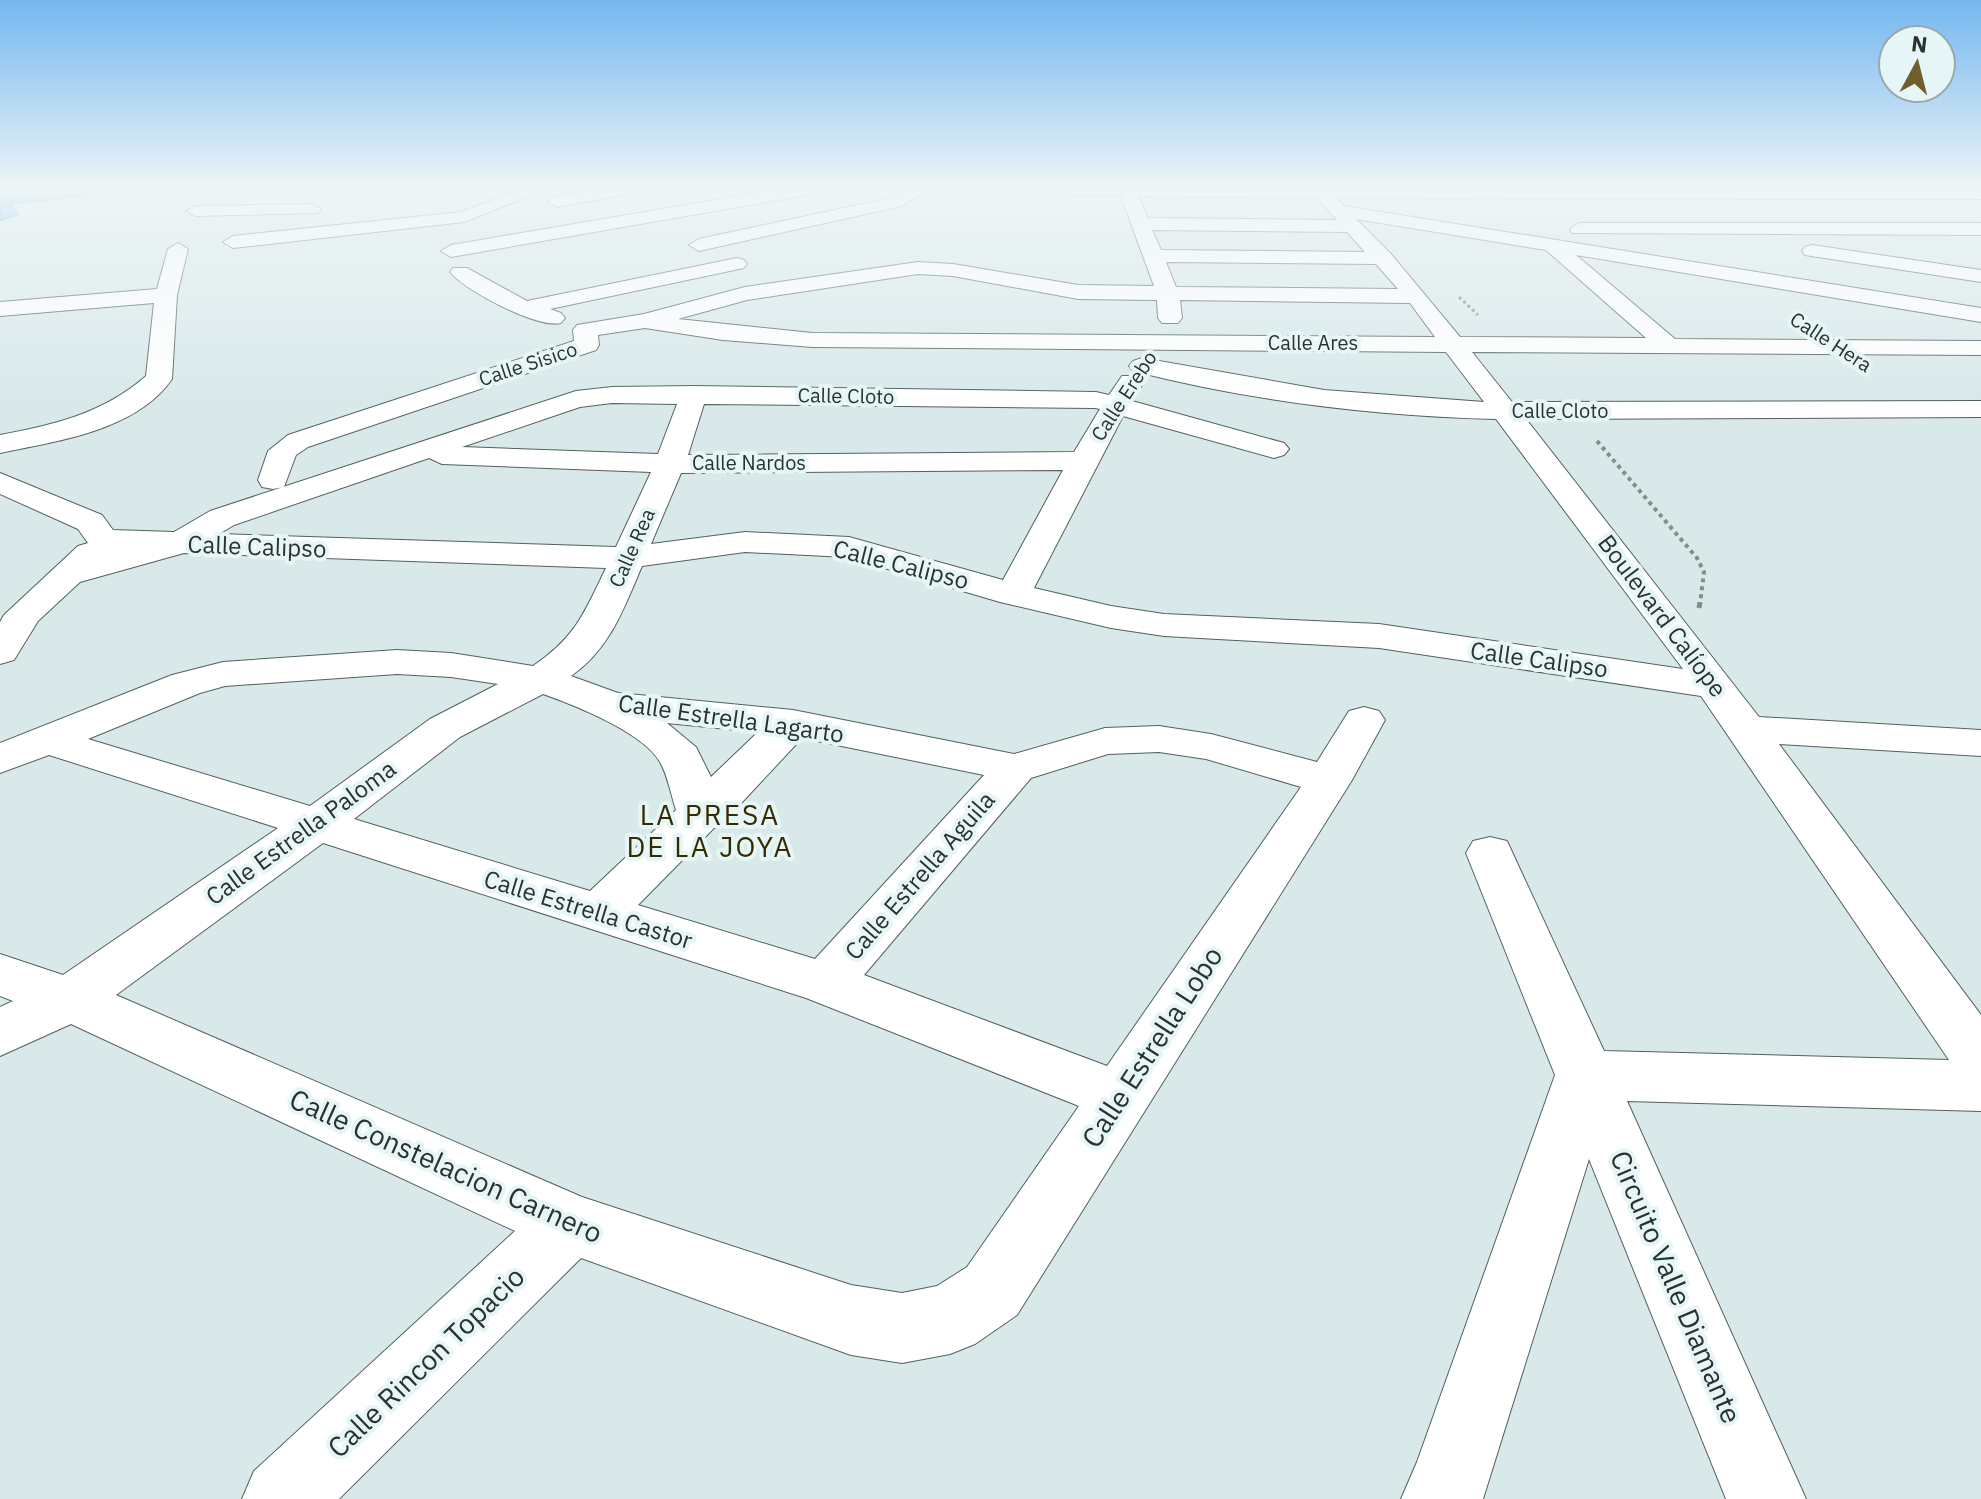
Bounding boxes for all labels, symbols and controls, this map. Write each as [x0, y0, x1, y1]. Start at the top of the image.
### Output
north arrow [1877, 24, 1957, 104]
text: N [1910, 28, 1929, 59]
street label: Calle Hera [1785, 305, 1878, 378]
street label: Calle Ares [1268, 329, 1358, 356]
street label: Calle Sisico [475, 335, 581, 392]
street label: Calle Erebo [1084, 345, 1163, 446]
street label: Calle Cloto [797, 381, 895, 410]
street label: Calle Cloto [1512, 397, 1608, 424]
street label: Calle Nardos [692, 449, 806, 476]
street label: Calle Rea [602, 504, 661, 592]
street label: Calle Calipso [187, 528, 327, 564]
street label: Boulevard Calíope [1591, 528, 1734, 703]
street label: Calle Calipso [830, 532, 972, 596]
street label: Calle Calipso [1468, 634, 1610, 685]
street label: Calle Estrella Lagarto [616, 686, 846, 750]
street label: Calle Estrella Paloma [199, 752, 402, 912]
street label: Calle Estrella Aguila [837, 784, 1002, 966]
district label: LA PRESA DE LA JOYA [626, 796, 794, 865]
street label: Calle Estrella Castor [480, 862, 697, 956]
street label: Calle Estrella Lobo [1073, 939, 1230, 1154]
street label: Calle Constelacion Carnero [284, 1080, 608, 1251]
street label: Circuito Valle Diamante [1602, 1145, 1751, 1429]
street label: Calle Rincon Topacio [319, 1258, 532, 1465]

